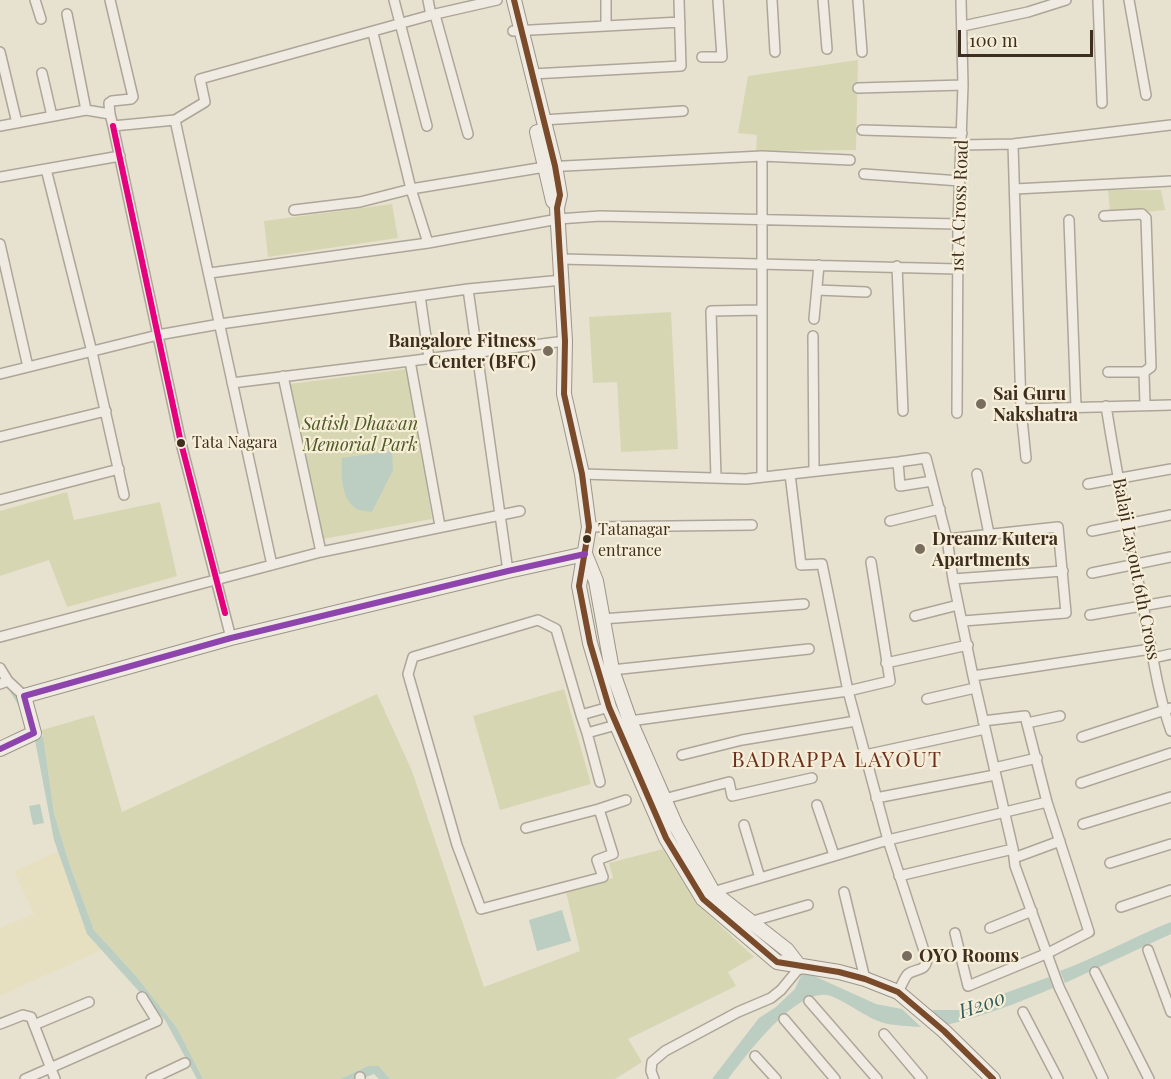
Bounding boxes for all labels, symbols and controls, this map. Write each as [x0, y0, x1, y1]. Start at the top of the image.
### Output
scale bar [961, 18, 1096, 56]
text: 100 m [969, 28, 1018, 52]
street label: 1st A Cross Road [947, 139, 973, 273]
place label: Bangalore Fitness Center (BFC) [388, 330, 536, 372]
marker: Bangalore Fitness Center (BFC) [541, 344, 555, 358]
place label: Sai Guru Nakshatra [993, 383, 1078, 426]
marker: Sai Guru Nakshatra [974, 397, 988, 411]
park label: Satish Dhawan Memorial Park [302, 413, 418, 456]
place label: Tata Nagara [192, 433, 278, 453]
marker: Tata Nagara [175, 437, 187, 449]
street label: Balaji Layout 6th Cross [1108, 476, 1164, 662]
place label: Tatanagar entrance [598, 520, 670, 558]
place label: Dreamz Kutera Apartments [932, 528, 1058, 570]
marker: Tatanagar entrance [581, 533, 593, 545]
marker: Dreamz Kutera Apartments [913, 542, 927, 556]
district label: BADRAPPA LAYOUT [731, 747, 943, 773]
place label: OYO Rooms [919, 945, 1019, 967]
marker: OYO Rooms [900, 949, 914, 963]
water label: H200 [956, 986, 1008, 1024]

